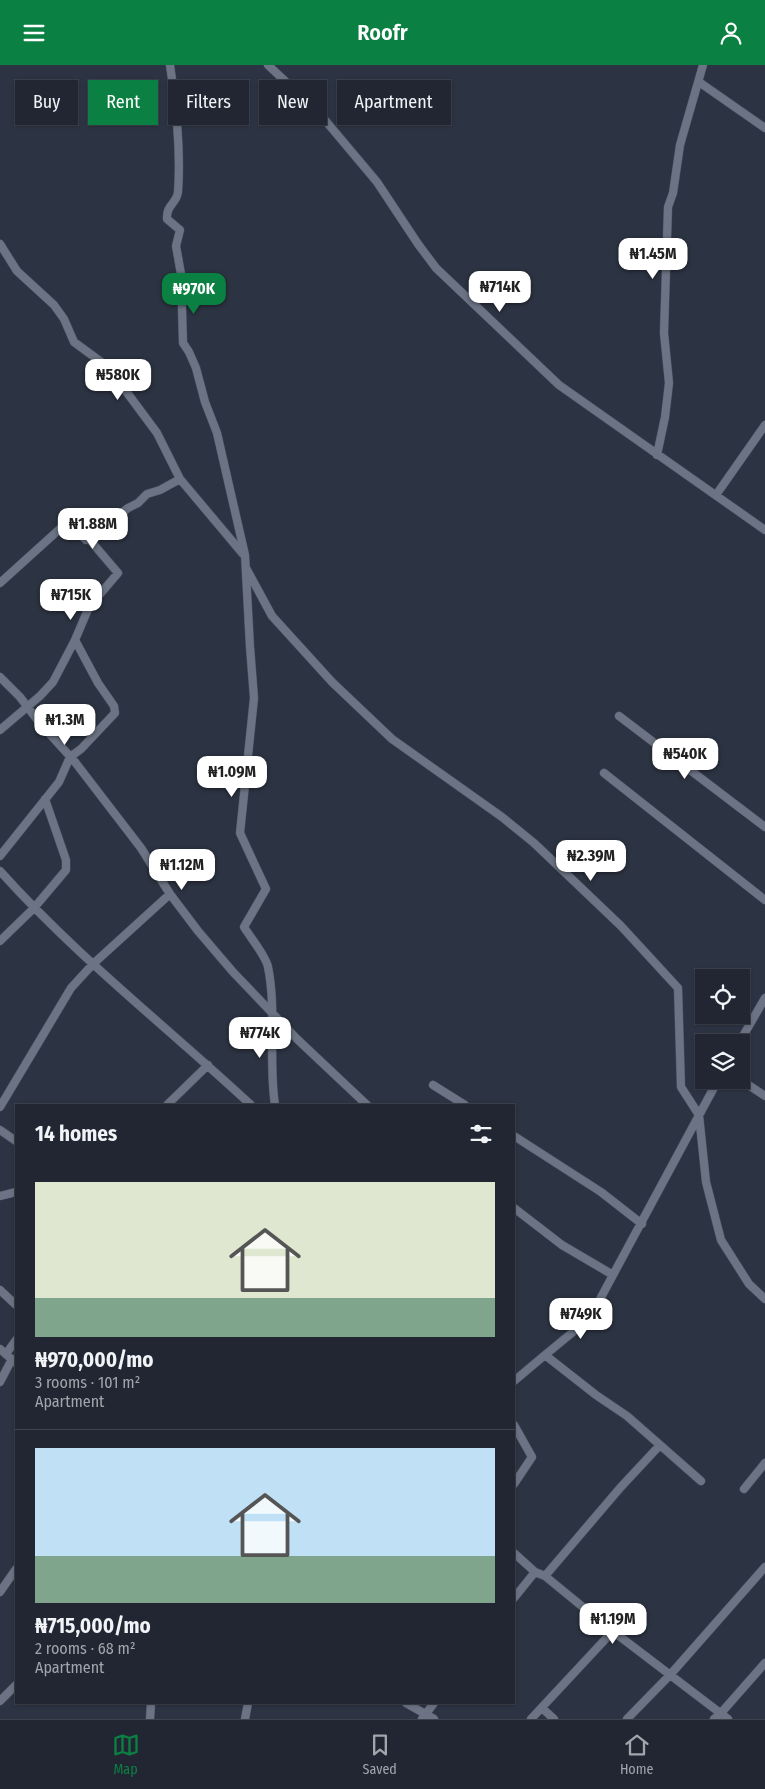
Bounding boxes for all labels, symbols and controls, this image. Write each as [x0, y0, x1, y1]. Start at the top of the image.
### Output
icon: menu [20, 19, 48, 47]
text: Roofr [357, 19, 408, 46]
icon: person [717, 19, 745, 47]
chip: Buy [15, 80, 78, 125]
chip: Rent [88, 80, 158, 125]
chip: Filters [168, 80, 249, 125]
chip: New [259, 80, 327, 125]
chip: Apartment [337, 80, 451, 125]
pin: ₦1.45M [612, 237, 694, 280]
text: ₦1.45M [630, 244, 676, 263]
pin: ₦714K [465, 271, 535, 313]
pin: ₦970K [159, 273, 229, 315]
text: ₦714K [480, 277, 520, 296]
text: ₦970K [173, 279, 215, 298]
pin: ₦580K [83, 359, 153, 401]
text: ₦580K [96, 365, 140, 384]
pin: ₦1.88M [52, 507, 134, 550]
text: ₦1.88M [69, 514, 117, 533]
pin: ₦715K [36, 579, 106, 621]
text: ₦715K [51, 585, 91, 604]
pin: ₦1.3M [30, 703, 100, 746]
text: ₦1.3M [45, 710, 85, 729]
pin: ₦540K [650, 737, 720, 780]
text: ₦540K [663, 744, 707, 763]
pin: ₦1.09M [191, 755, 273, 798]
text: ₦1.09M [208, 762, 256, 781]
pin: ₦2.39M [550, 839, 632, 882]
text: ₦2.39M [567, 846, 615, 865]
pin: ₦1.12M [141, 849, 223, 891]
text: ₦1.12M [160, 855, 204, 874]
map controls [695, 969, 750, 1089]
button: locate [695, 969, 750, 1024]
pin: ₦774K [225, 1017, 295, 1059]
text: ₦774K [240, 1023, 280, 1042]
button: layers [695, 1034, 750, 1089]
icon: filters [467, 1120, 495, 1148]
text: 14 homes [35, 1121, 117, 1147]
icon: home [220, 1215, 310, 1305]
pin: ₦749K [546, 1297, 616, 1340]
text: ₦749K [560, 1304, 602, 1323]
text: ₦970,000/mo [35, 1347, 154, 1373]
text: 3 rooms · 101 m² [35, 1373, 140, 1392]
text: Apartment [35, 1392, 104, 1411]
icon: home [220, 1480, 310, 1570]
pin: ₦1.19M [572, 1603, 654, 1645]
text: ₦1.19M [591, 1609, 635, 1628]
text: ₦715,000/mo [35, 1613, 151, 1639]
text: 2 rooms · 68 m² [35, 1639, 136, 1658]
text: Apartment [35, 1658, 104, 1677]
tab: Map [112, 1731, 140, 1778]
tab: Saved [363, 1731, 397, 1778]
tab: Home [620, 1731, 653, 1778]

